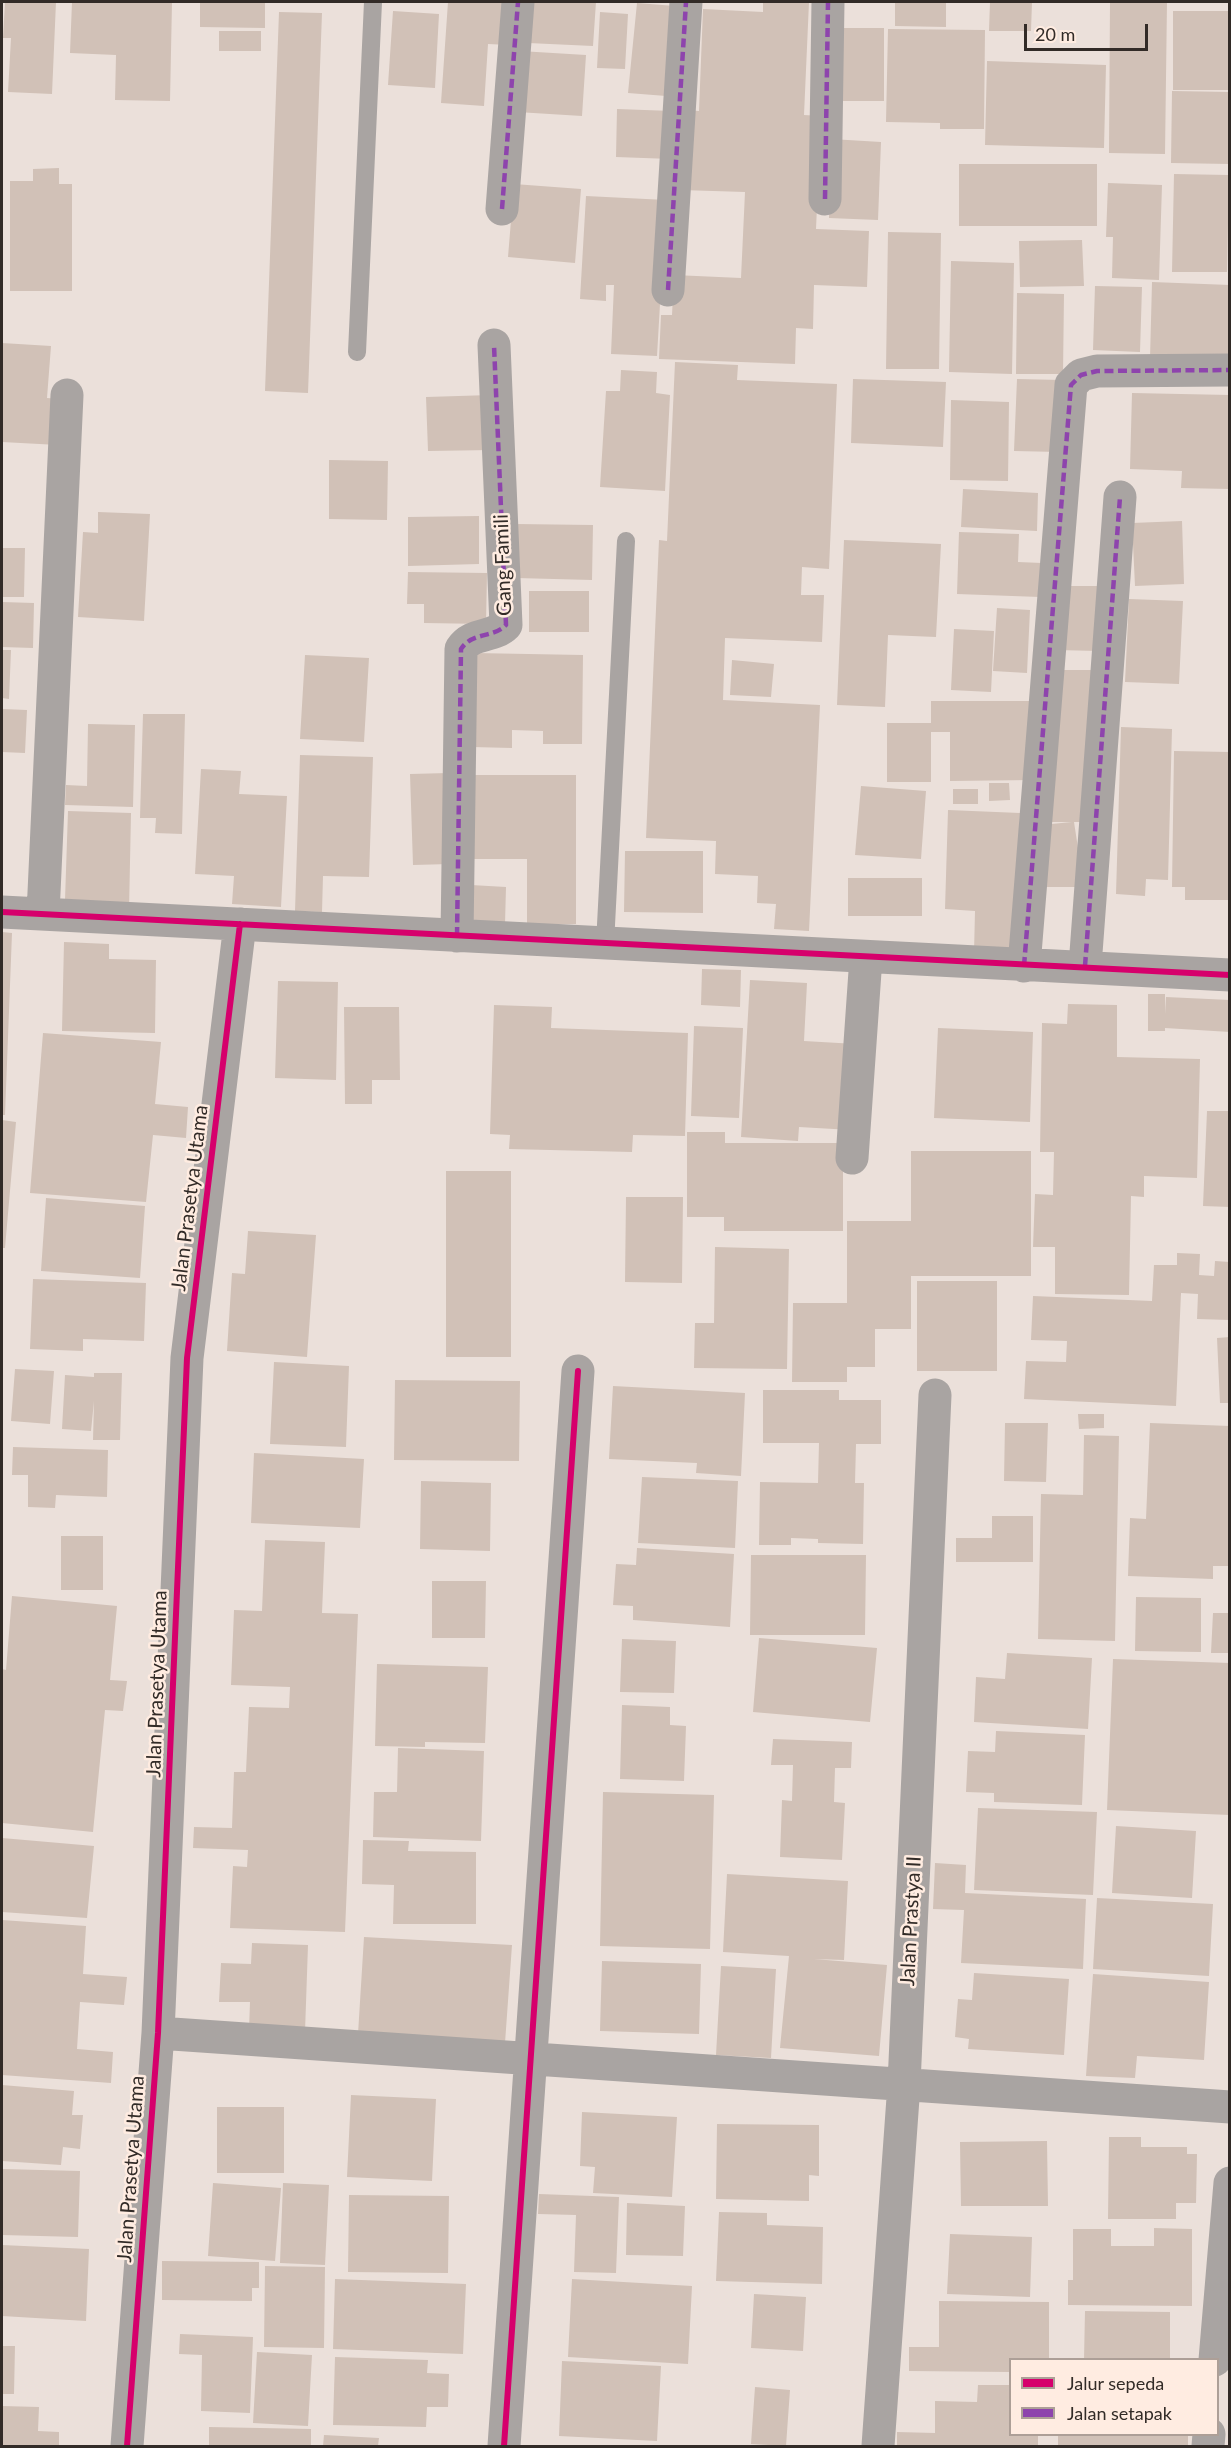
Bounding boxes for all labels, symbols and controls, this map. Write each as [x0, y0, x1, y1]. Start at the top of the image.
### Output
scale bar [1027, 12, 1152, 50]
text: 20 m [1035, 23, 1075, 45]
street label: Gang Famili [489, 514, 517, 616]
street label: Jalan Prasetya Utama [167, 1104, 213, 1292]
street label: Jalan Prasetya Utama [142, 1590, 172, 1778]
street label: Jalan Prastya II [896, 1855, 926, 1987]
street label: Jalan Prasetya Utama [112, 2075, 150, 2263]
legend [1009, 2358, 1219, 2436]
text: Jalur sepeda [1067, 2372, 1164, 2394]
text: Jalan setapak [1067, 2402, 1172, 2424]

